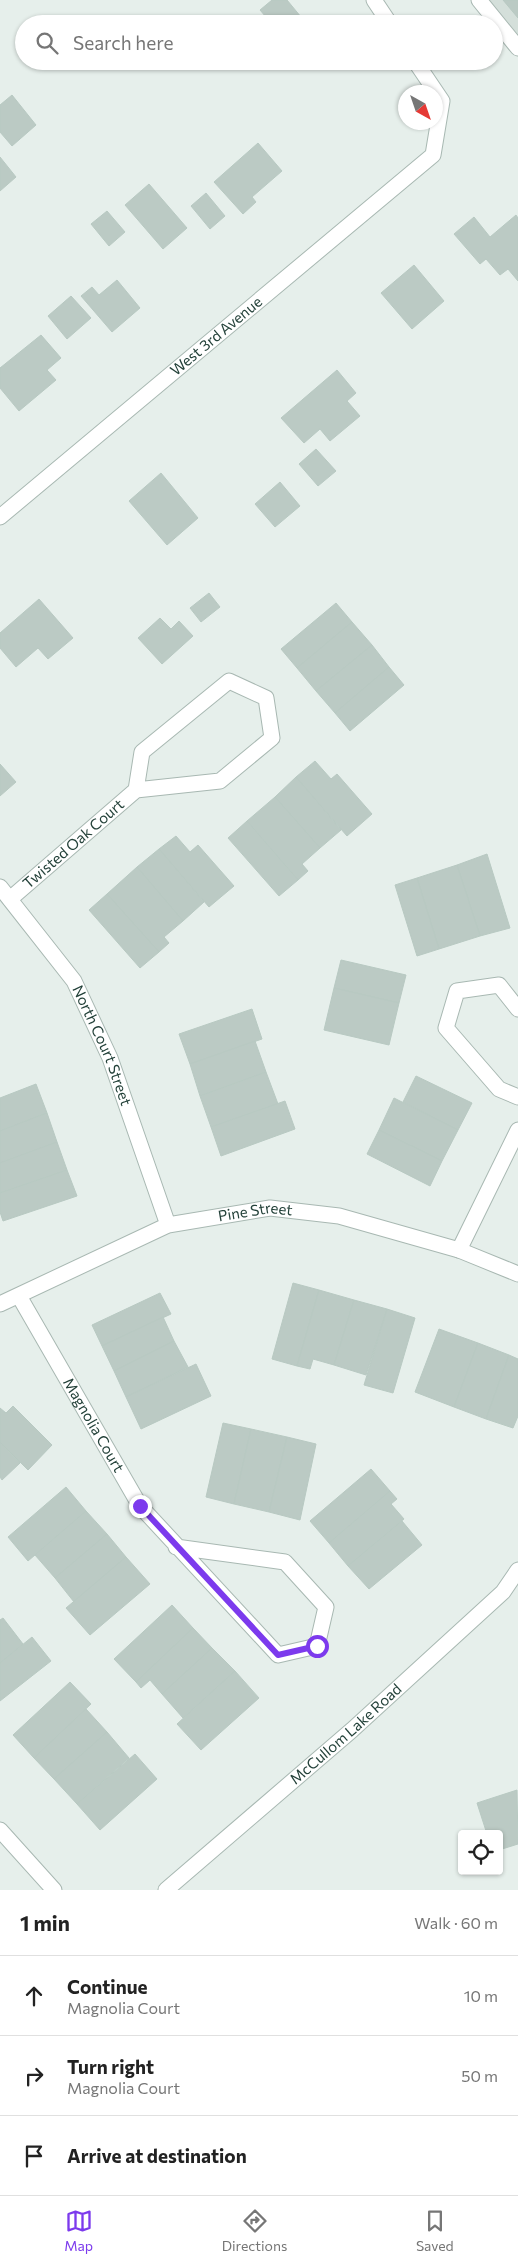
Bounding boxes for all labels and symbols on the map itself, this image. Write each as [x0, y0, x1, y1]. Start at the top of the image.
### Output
north arrow [398, 85, 443, 130]
street label: West 3rd Avenue [166, 292, 265, 379]
street label: Twisted Oak Court [19, 795, 127, 892]
street label: North Court Street [69, 982, 136, 1108]
street label: Pine Street [216, 1198, 294, 1225]
street label: Magnolia Court [60, 1374, 129, 1475]
route end [129, 1495, 152, 1518]
route start [306, 1635, 329, 1658]
street label: McCullom Lake Road [286, 1679, 405, 1788]

